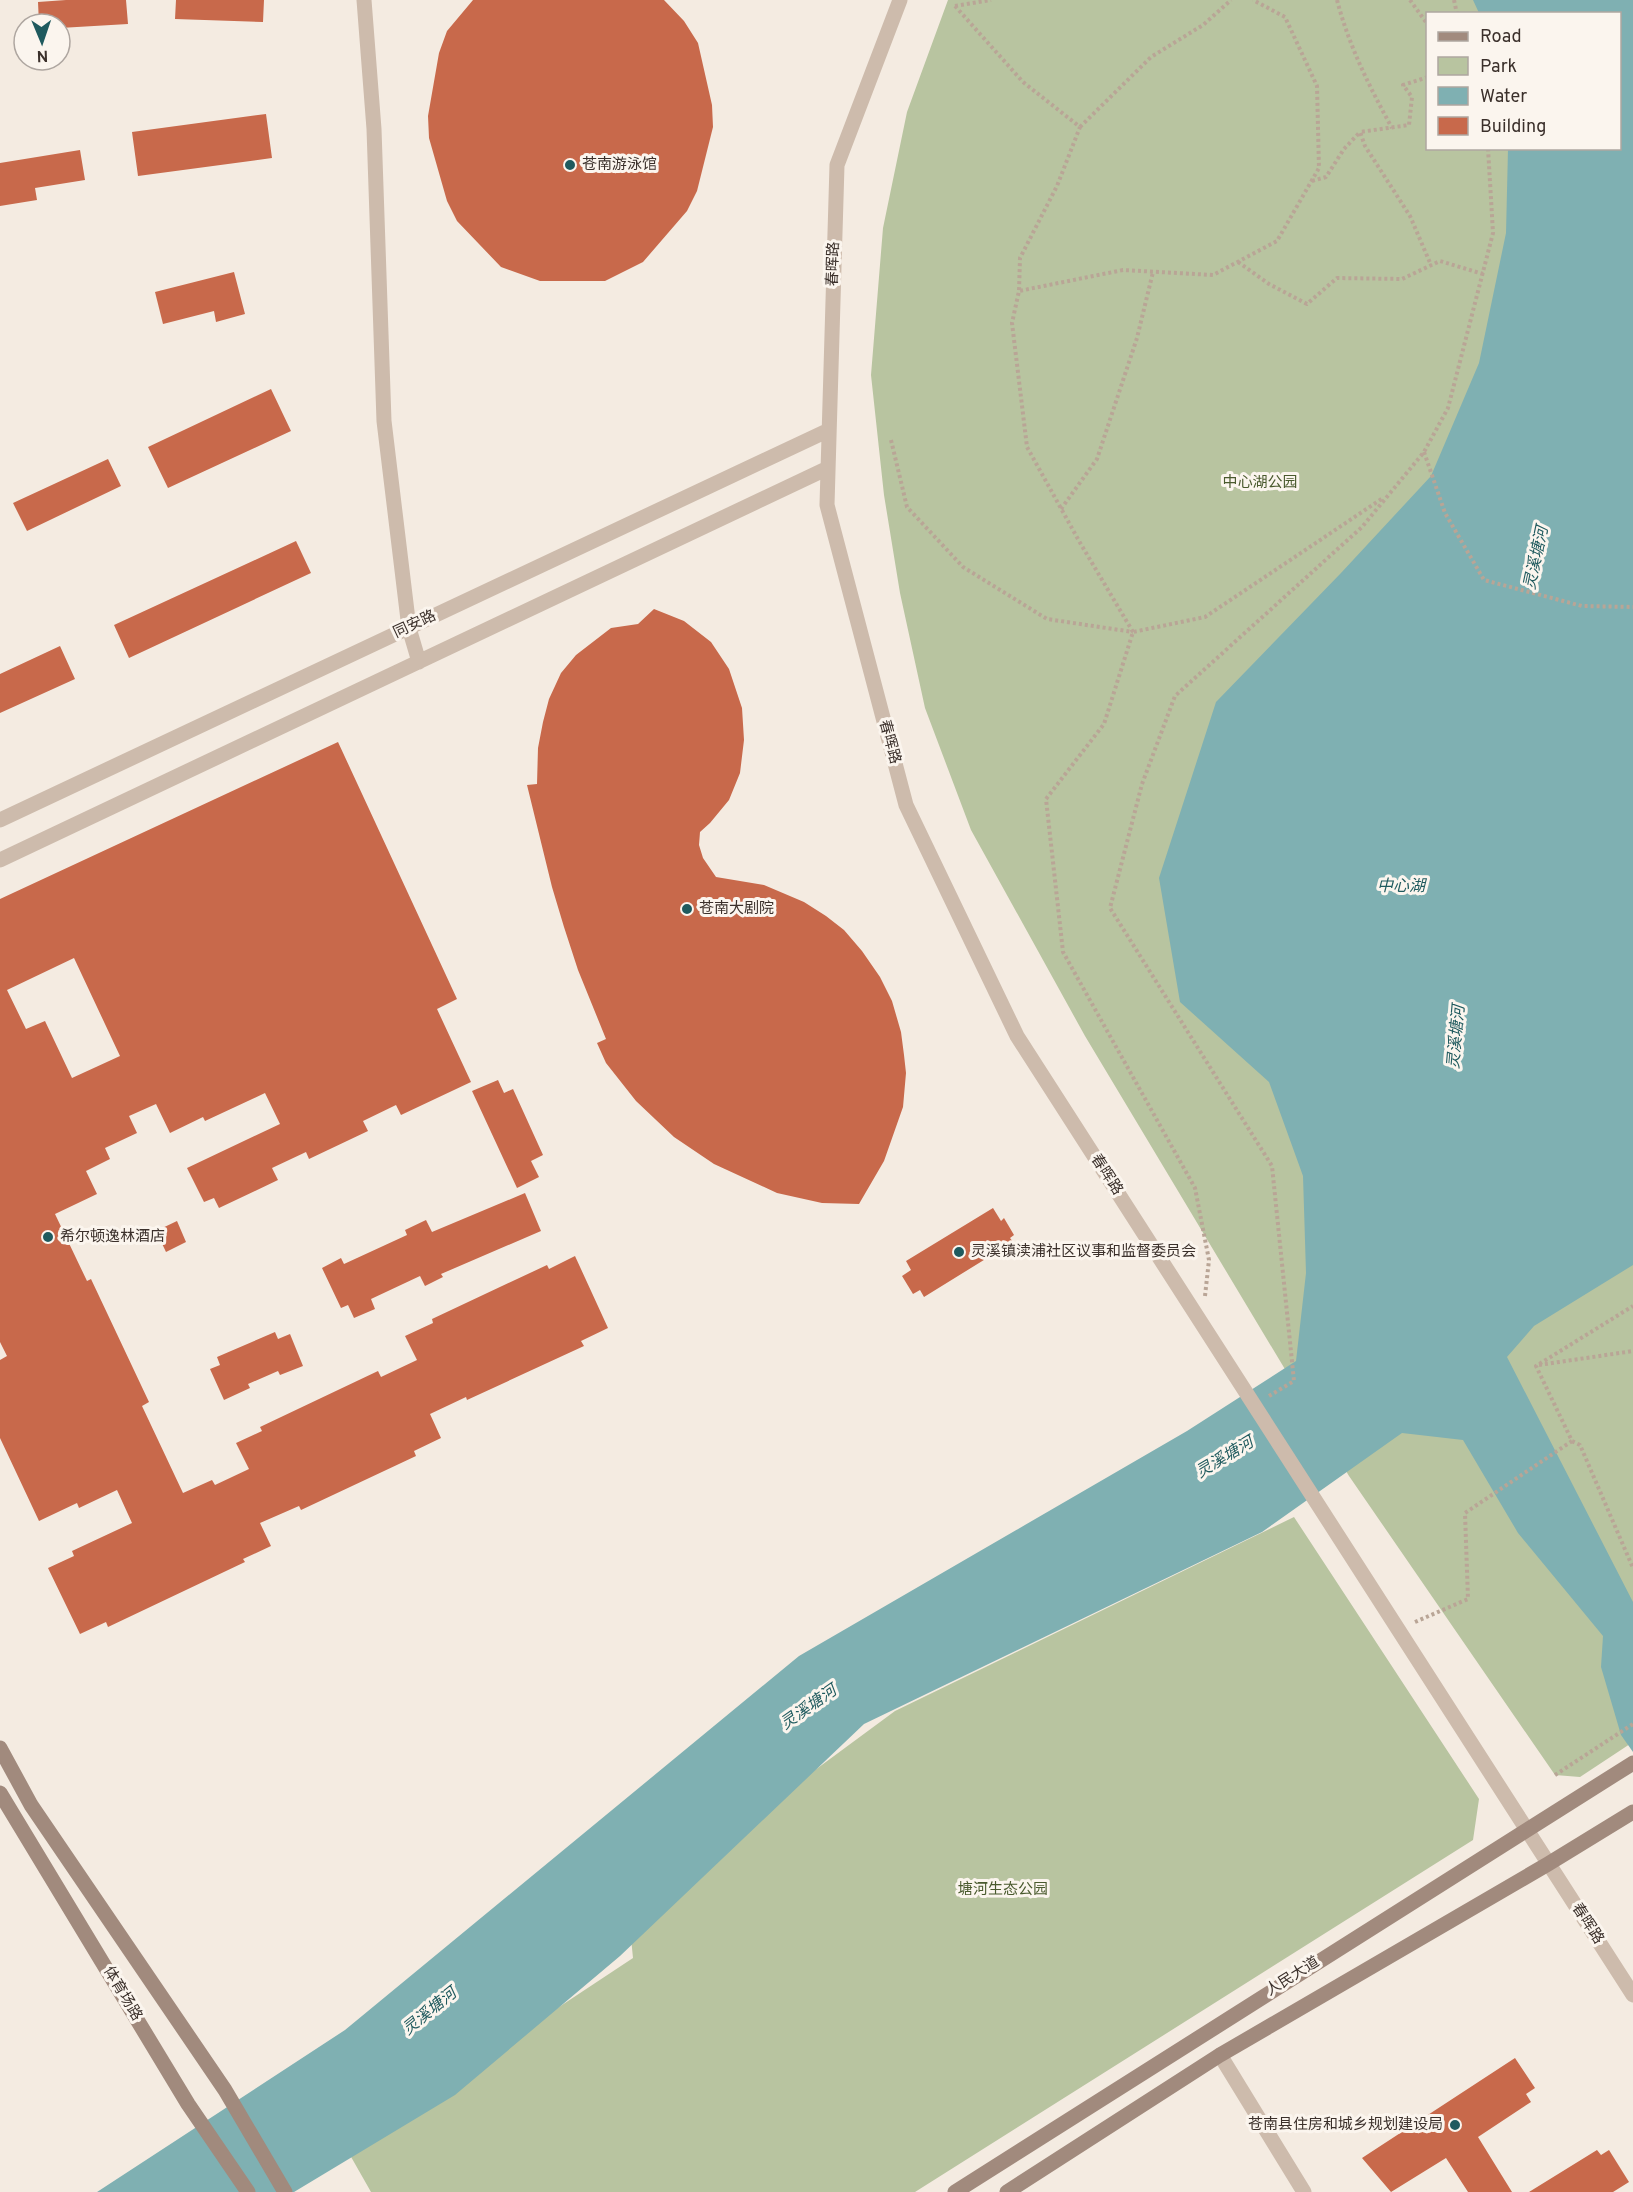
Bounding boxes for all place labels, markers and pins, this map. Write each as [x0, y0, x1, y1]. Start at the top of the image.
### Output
place label: 苍南游泳馆 [582, 156, 657, 175]
marker: 苍南游泳馆 [563, 158, 577, 172]
place label: 苍南大剧院 [699, 900, 774, 919]
marker: 苍南大剧院 [680, 902, 694, 916]
place label: 希尔顿逸林酒店 [60, 1228, 165, 1247]
marker: 希尔顿逸林酒店 [41, 1230, 55, 1244]
place label: 灵溪镇渎浦社区议事和监督委员会 [971, 1242, 1196, 1262]
marker: 灵溪镇渎浦社区议事和监督委员会 [952, 1245, 966, 1259]
place label: 苍南县住房和城乡规划建设局 [1248, 2116, 1443, 2135]
marker: 苍南县住房和城乡规划建设局 [1448, 2118, 1462, 2132]

